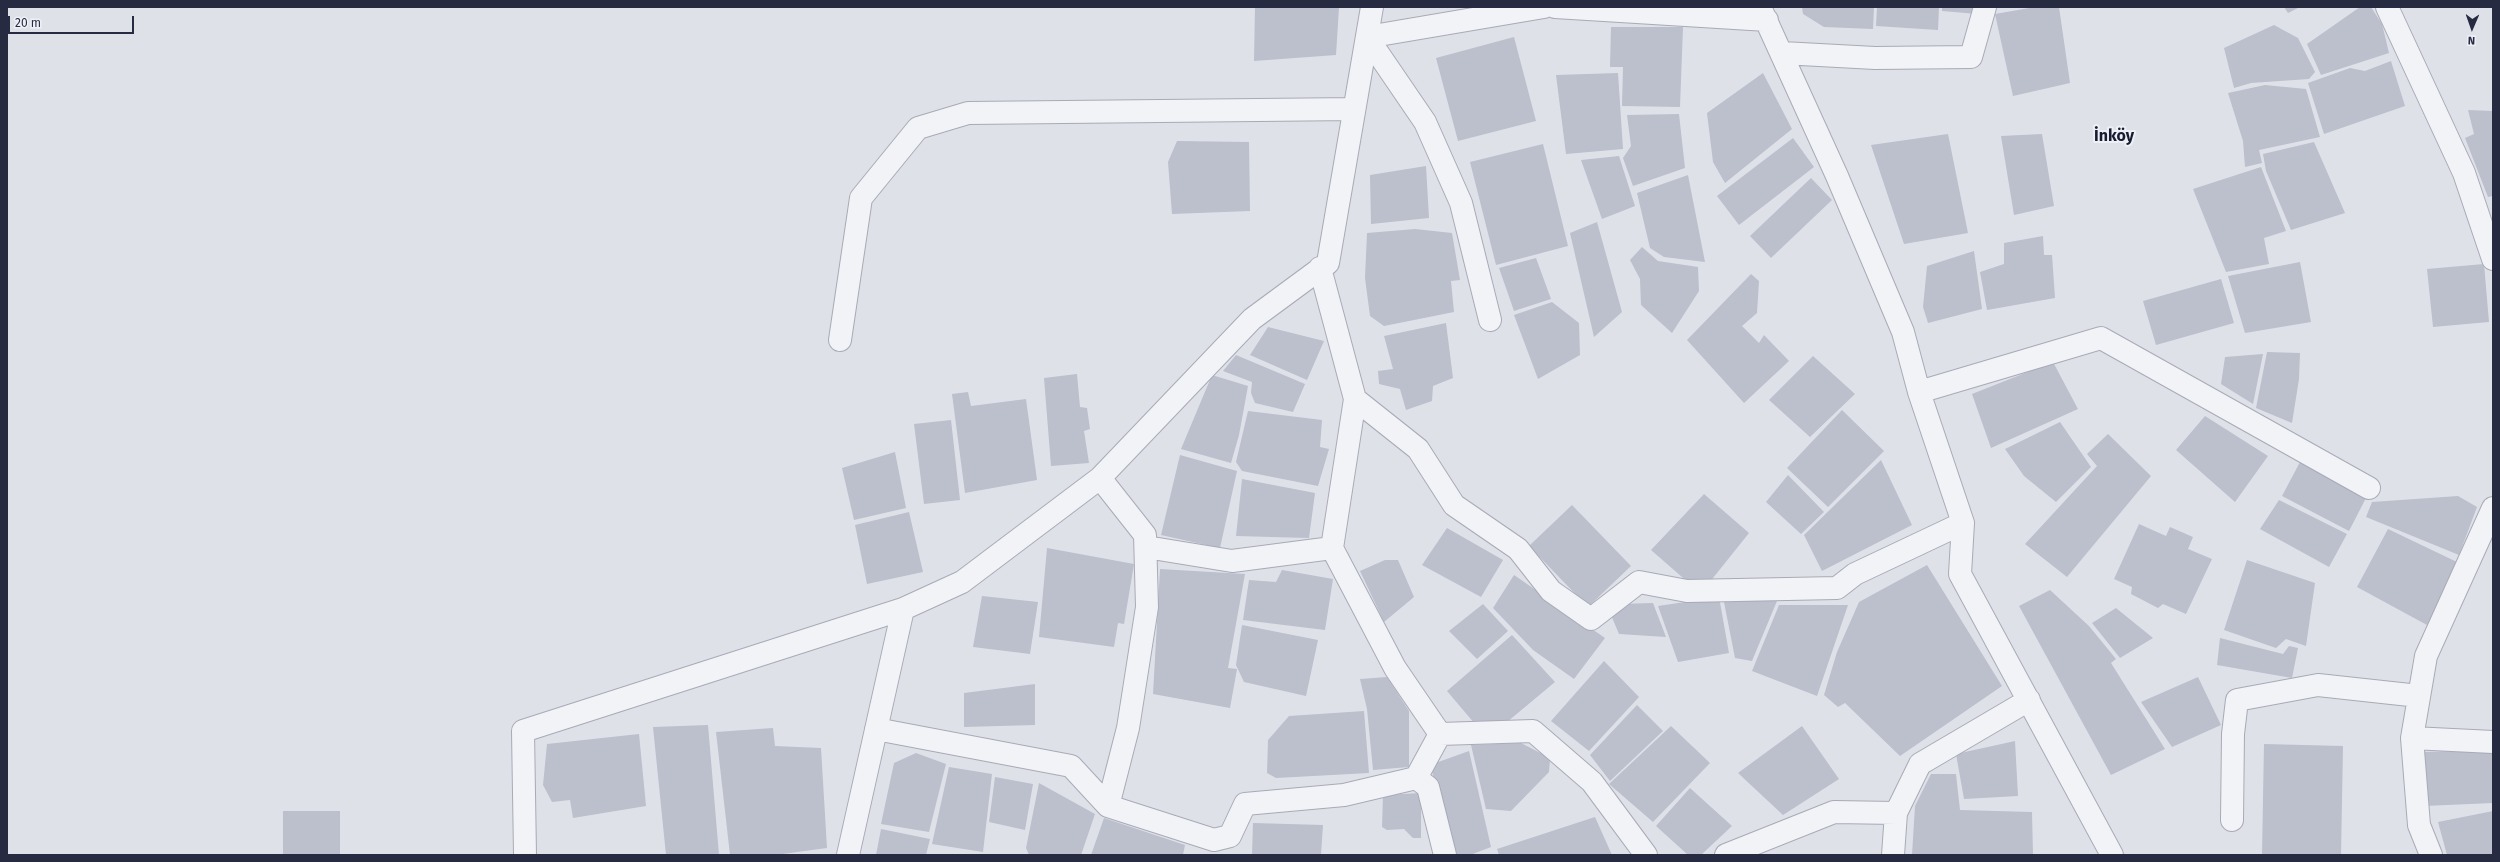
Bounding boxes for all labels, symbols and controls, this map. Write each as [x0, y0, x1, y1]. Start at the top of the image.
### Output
scale bar [10, 8, 136, 34]
north arrow [2452, 8, 2492, 48]
text: 20 m [15, 16, 41, 30]
text: N [2468, 34, 2475, 47]
district label: İnköy [2094, 127, 2134, 147]

